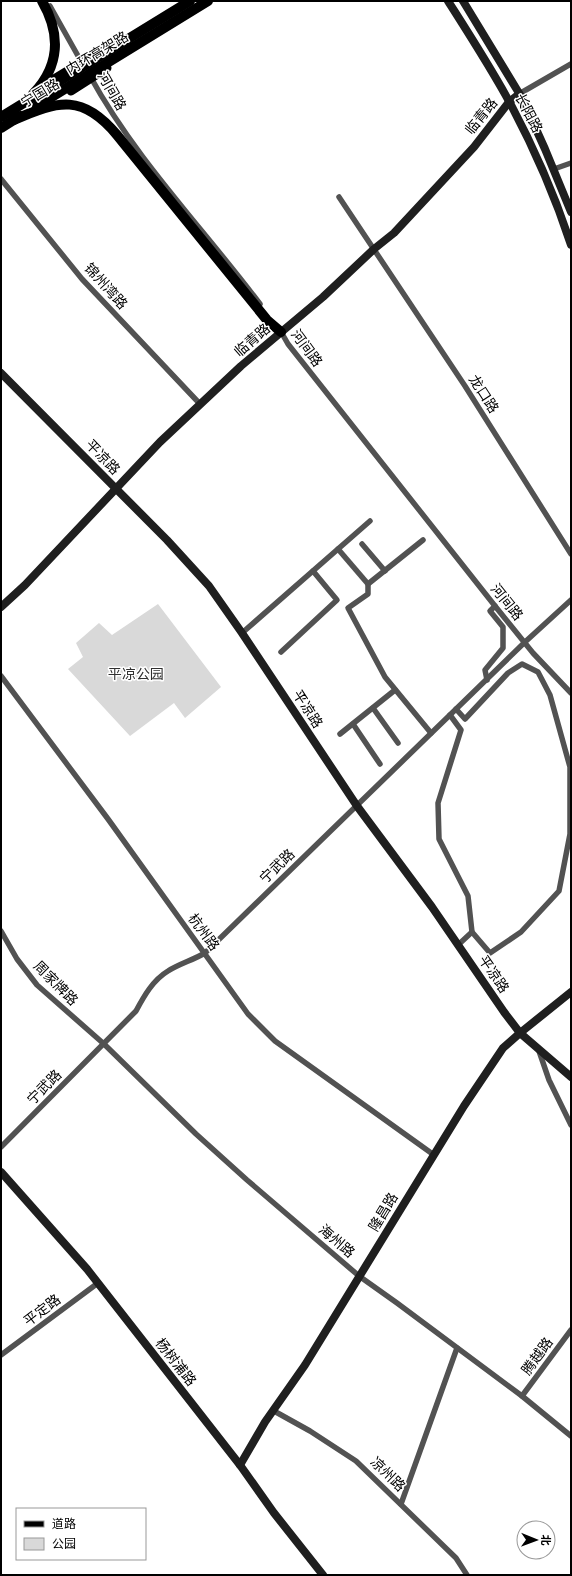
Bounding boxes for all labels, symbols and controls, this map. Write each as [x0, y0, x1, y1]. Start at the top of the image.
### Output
street label: 内环高架路 [63, 28, 132, 79]
street label: 河间路 [94, 69, 129, 114]
street label: 宁国路 [18, 75, 63, 112]
street label: 长阳路 [511, 91, 546, 136]
street label: 临青路 [462, 95, 501, 138]
street label: 锦州湾路 [81, 260, 131, 313]
street label: 临青路 [231, 320, 274, 361]
street label: 河间路 [287, 326, 326, 370]
street label: 龙口路 [465, 372, 502, 417]
street label: 平凉路 [82, 436, 123, 478]
street label: 河间路 [487, 581, 526, 624]
park label: 平凉公园 [108, 666, 164, 683]
street label: 平凉路 [289, 687, 326, 732]
street label: 宁武路 [256, 846, 298, 887]
street label: 杭州路 [184, 910, 223, 954]
street label: 平凉路 [475, 952, 512, 996]
street label: 周家牌路 [30, 958, 81, 1009]
street label: 宁武路 [23, 1066, 65, 1108]
street label: 隆昌路 [365, 1190, 402, 1235]
street label: 海州路 [315, 1221, 358, 1262]
street label: 平定路 [20, 1291, 64, 1330]
street label: 腾越路 [518, 1334, 557, 1378]
street label: 杨树浦路 [152, 1335, 200, 1390]
street label: 凉州路 [367, 1454, 409, 1495]
legend [16, 1508, 146, 1560]
text: 道路 [52, 1517, 76, 1531]
north arrow [516, 1520, 556, 1560]
text: 北 [539, 1535, 552, 1546]
text: 公园 [52, 1537, 76, 1551]

